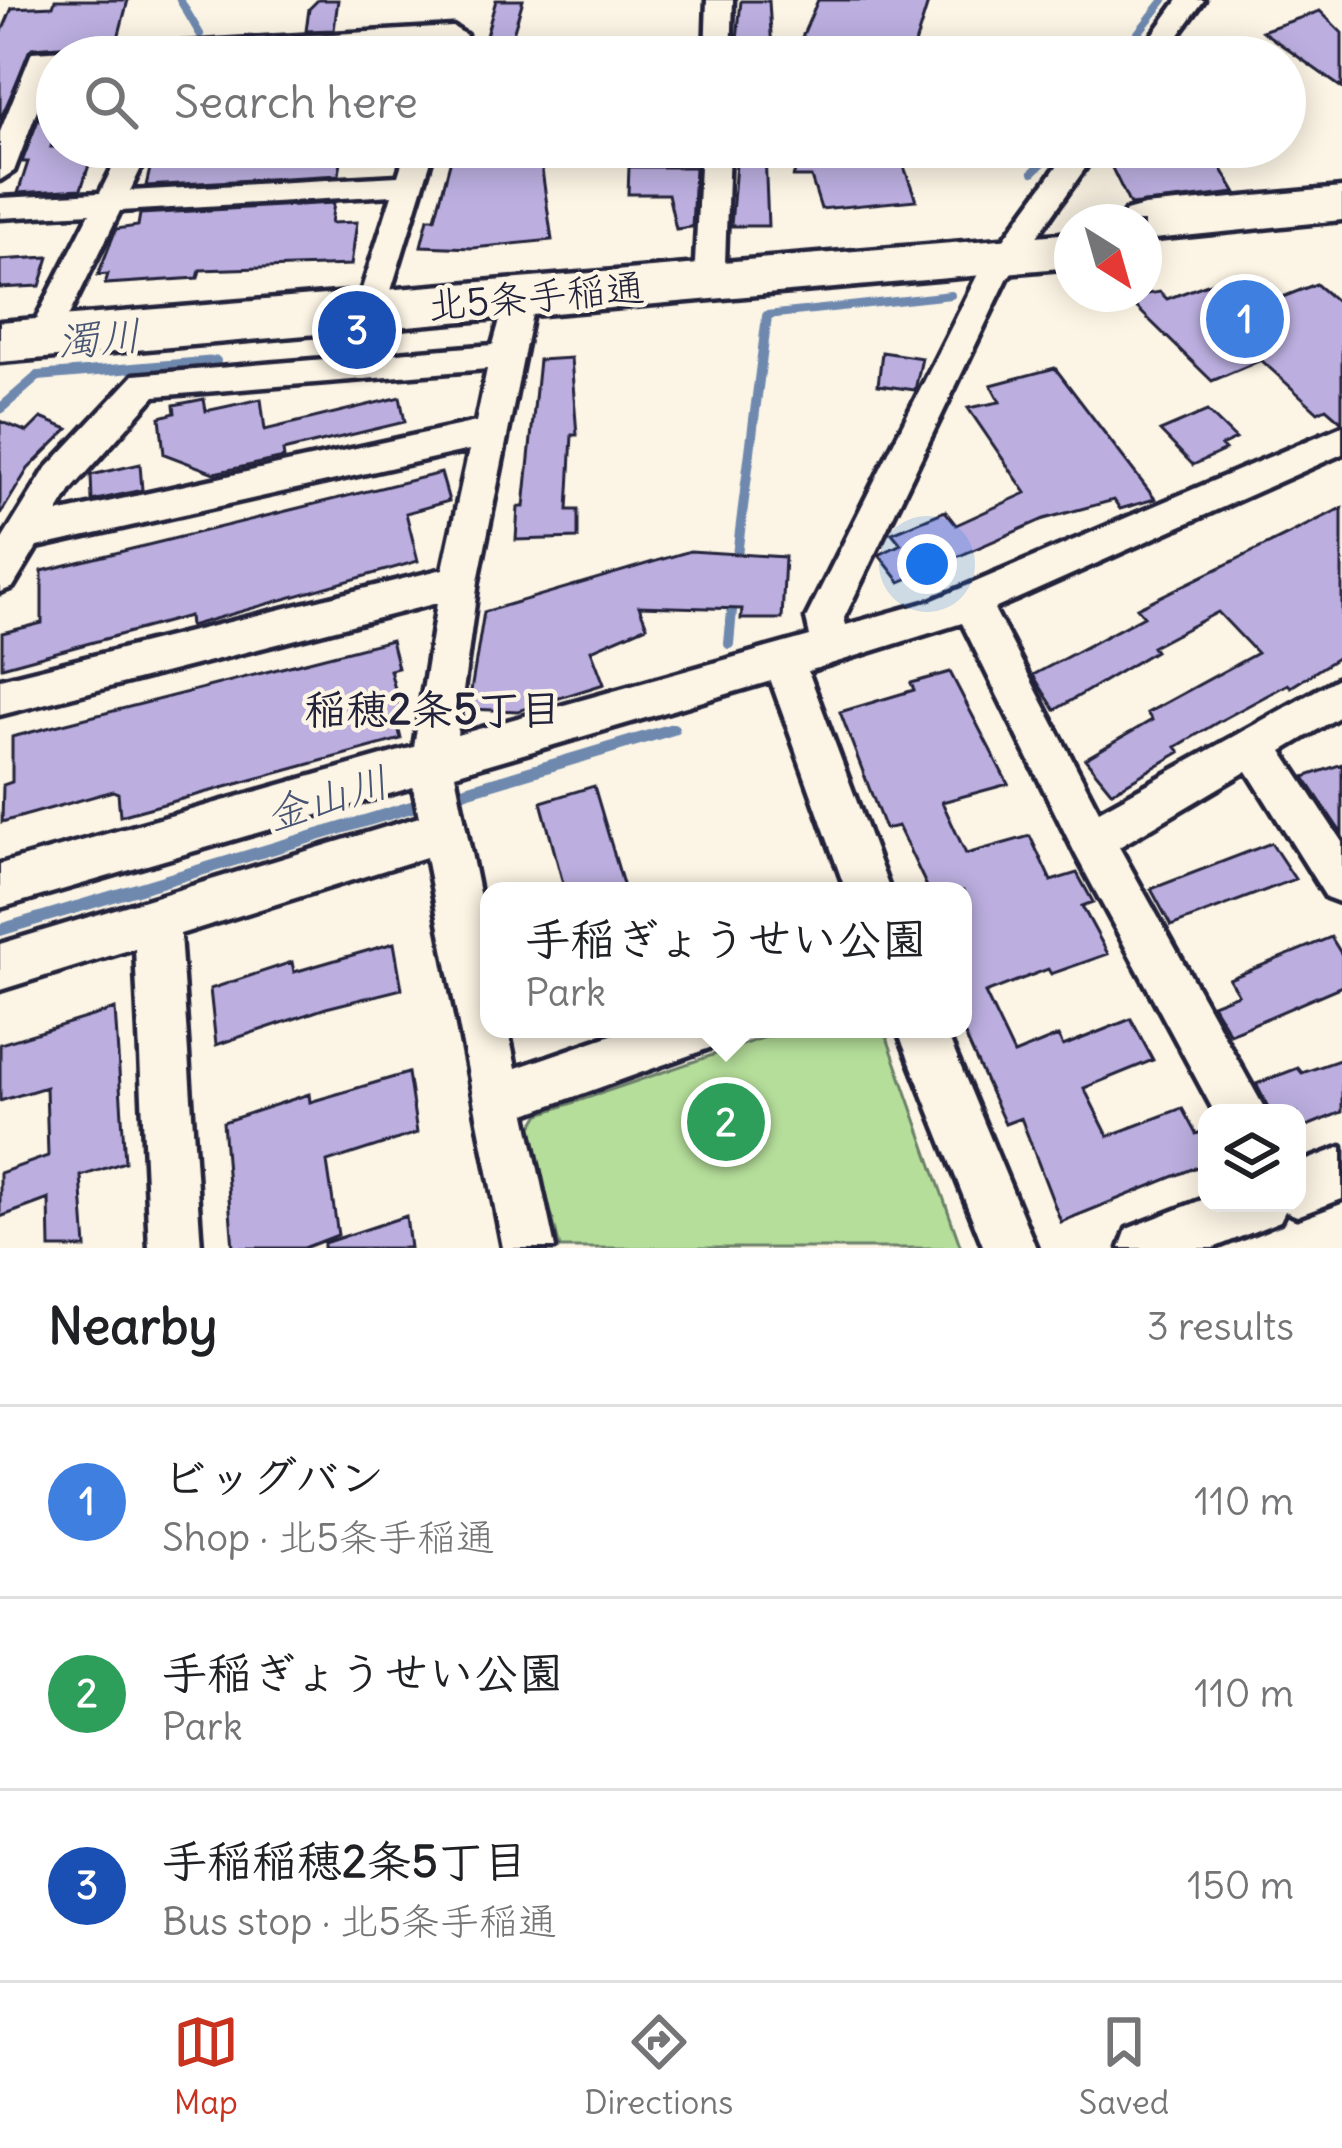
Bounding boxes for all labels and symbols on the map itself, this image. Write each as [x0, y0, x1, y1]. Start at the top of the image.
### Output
north arrow [1054, 204, 1162, 312]
street label: 北5条手稲通 [426, 263, 646, 330]
pin: 1 [1206, 274, 1284, 364]
pin: 3 [318, 285, 396, 375]
water label: 濁川 [55, 308, 143, 368]
your location [897, 534, 957, 594]
district label: 稲穂2条5丁目 [304, 683, 562, 735]
water label: 金山川 [259, 755, 395, 841]
pin: 2 [687, 1077, 765, 1167]

